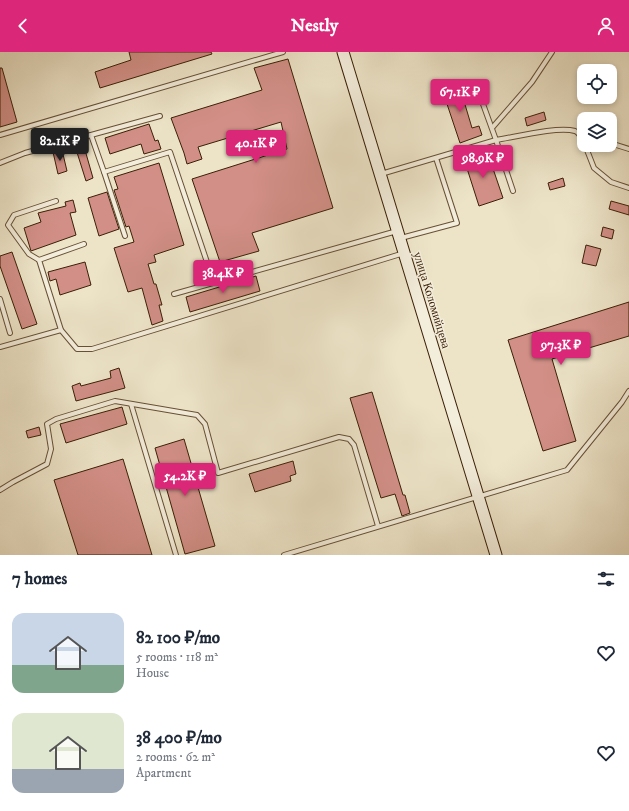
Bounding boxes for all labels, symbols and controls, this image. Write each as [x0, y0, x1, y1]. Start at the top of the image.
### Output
icon: back [12, 15, 34, 37]
text: Nestly [291, 15, 338, 37]
icon: person [595, 15, 617, 37]
map controls [577, 64, 617, 152]
button: locate [577, 64, 617, 104]
pin: 67.1K ₽ [423, 79, 497, 113]
text: 67.1K ₽ [440, 84, 480, 100]
button: layers [577, 112, 617, 152]
pin: 82.1K ₽ [23, 128, 97, 162]
pin: 40.1K ₽ [219, 130, 293, 164]
text: 82.1K ₽ [40, 133, 80, 149]
text: 40.1K ₽ [235, 135, 277, 151]
pin: 98.9K ₽ [446, 145, 520, 179]
text: 98.9K ₽ [462, 150, 504, 166]
street label: улица Коломийцева [410, 250, 454, 351]
pin: 38.4K ₽ [186, 260, 260, 294]
text: 38.4K ₽ [202, 265, 244, 281]
pin: 97.3K ₽ [524, 332, 598, 366]
text: 97.3K ₽ [541, 337, 581, 353]
pin: 54.2K ₽ [148, 463, 222, 497]
text: 54.2K ₽ [164, 468, 206, 484]
text: 7 homes [12, 568, 67, 590]
icon: filters [595, 568, 617, 590]
text: 82 100 ₽/mo [136, 627, 220, 649]
icon: home [44, 629, 92, 677]
icon: heart [595, 642, 617, 664]
text: 5 rooms · 118 m² [136, 649, 218, 665]
text: House [136, 665, 169, 681]
text: 38 400 ₽/mo [136, 727, 222, 749]
icon: home [44, 729, 92, 777]
icon: heart [595, 742, 617, 764]
text: 2 rooms · 62 m² [136, 749, 215, 765]
text: Apartment [136, 765, 191, 781]

